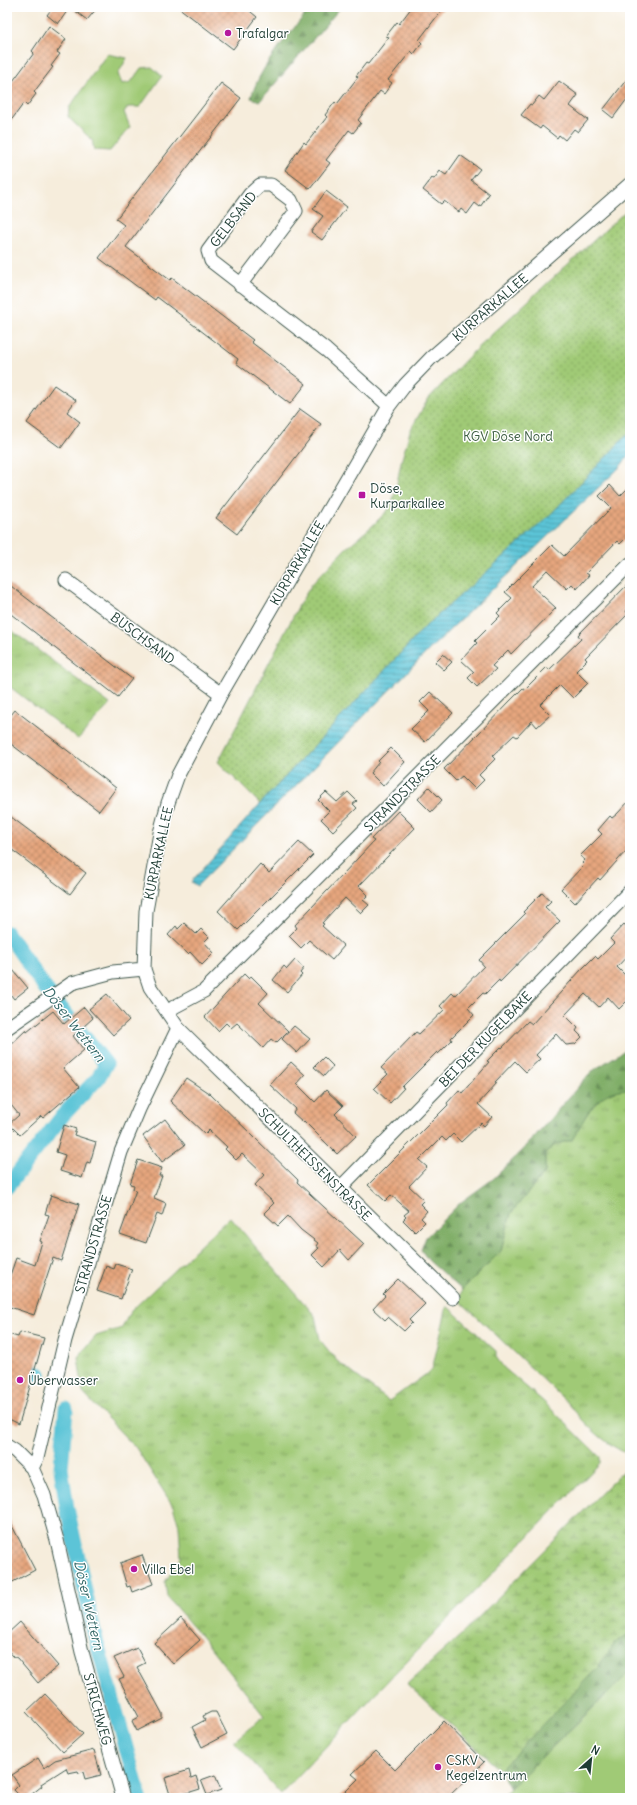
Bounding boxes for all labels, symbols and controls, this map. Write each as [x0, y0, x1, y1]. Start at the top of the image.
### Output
place label: Trafalgar [236, 25, 290, 42]
marker: Trafalgar [223, 28, 233, 38]
street label: GELBSAND [206, 188, 261, 251]
street label: KURPARKALLEE [449, 270, 532, 345]
park label: KGV Döse Nord [463, 428, 553, 445]
place label: Döse, Kurparkallee [370, 480, 445, 512]
marker: Döse, Kurparkallee [357, 490, 367, 500]
street label: KURPARKALLEE [266, 518, 329, 609]
street label: BUSCHSAND [107, 609, 178, 668]
street label: STRANDSTRASSE [360, 751, 445, 835]
street label: KURPARKALLEE [140, 805, 177, 901]
water label: Döser Wettern [39, 983, 110, 1066]
street label: BEI DER KUGELBAKE [435, 988, 536, 1091]
street label: SCHULTHEISSENSTRASSE [255, 1104, 375, 1225]
street label: STRANDSTRASSE [71, 1193, 116, 1295]
place label: Überwasser [28, 1371, 99, 1389]
marker: Überwasser [15, 1375, 25, 1385]
water label: Döser Wettern [70, 1559, 108, 1652]
place label: Villa Ebel [142, 1561, 194, 1578]
marker: Villa Ebel [129, 1564, 139, 1574]
street label: STRICHWEG [80, 1671, 115, 1747]
north arrow [571, 1739, 611, 1779]
text: N [589, 1742, 602, 1758]
place label: CSKV Kegelzentrum [446, 1752, 527, 1784]
marker: CSKV Kegelzentrum [433, 1762, 443, 1772]

